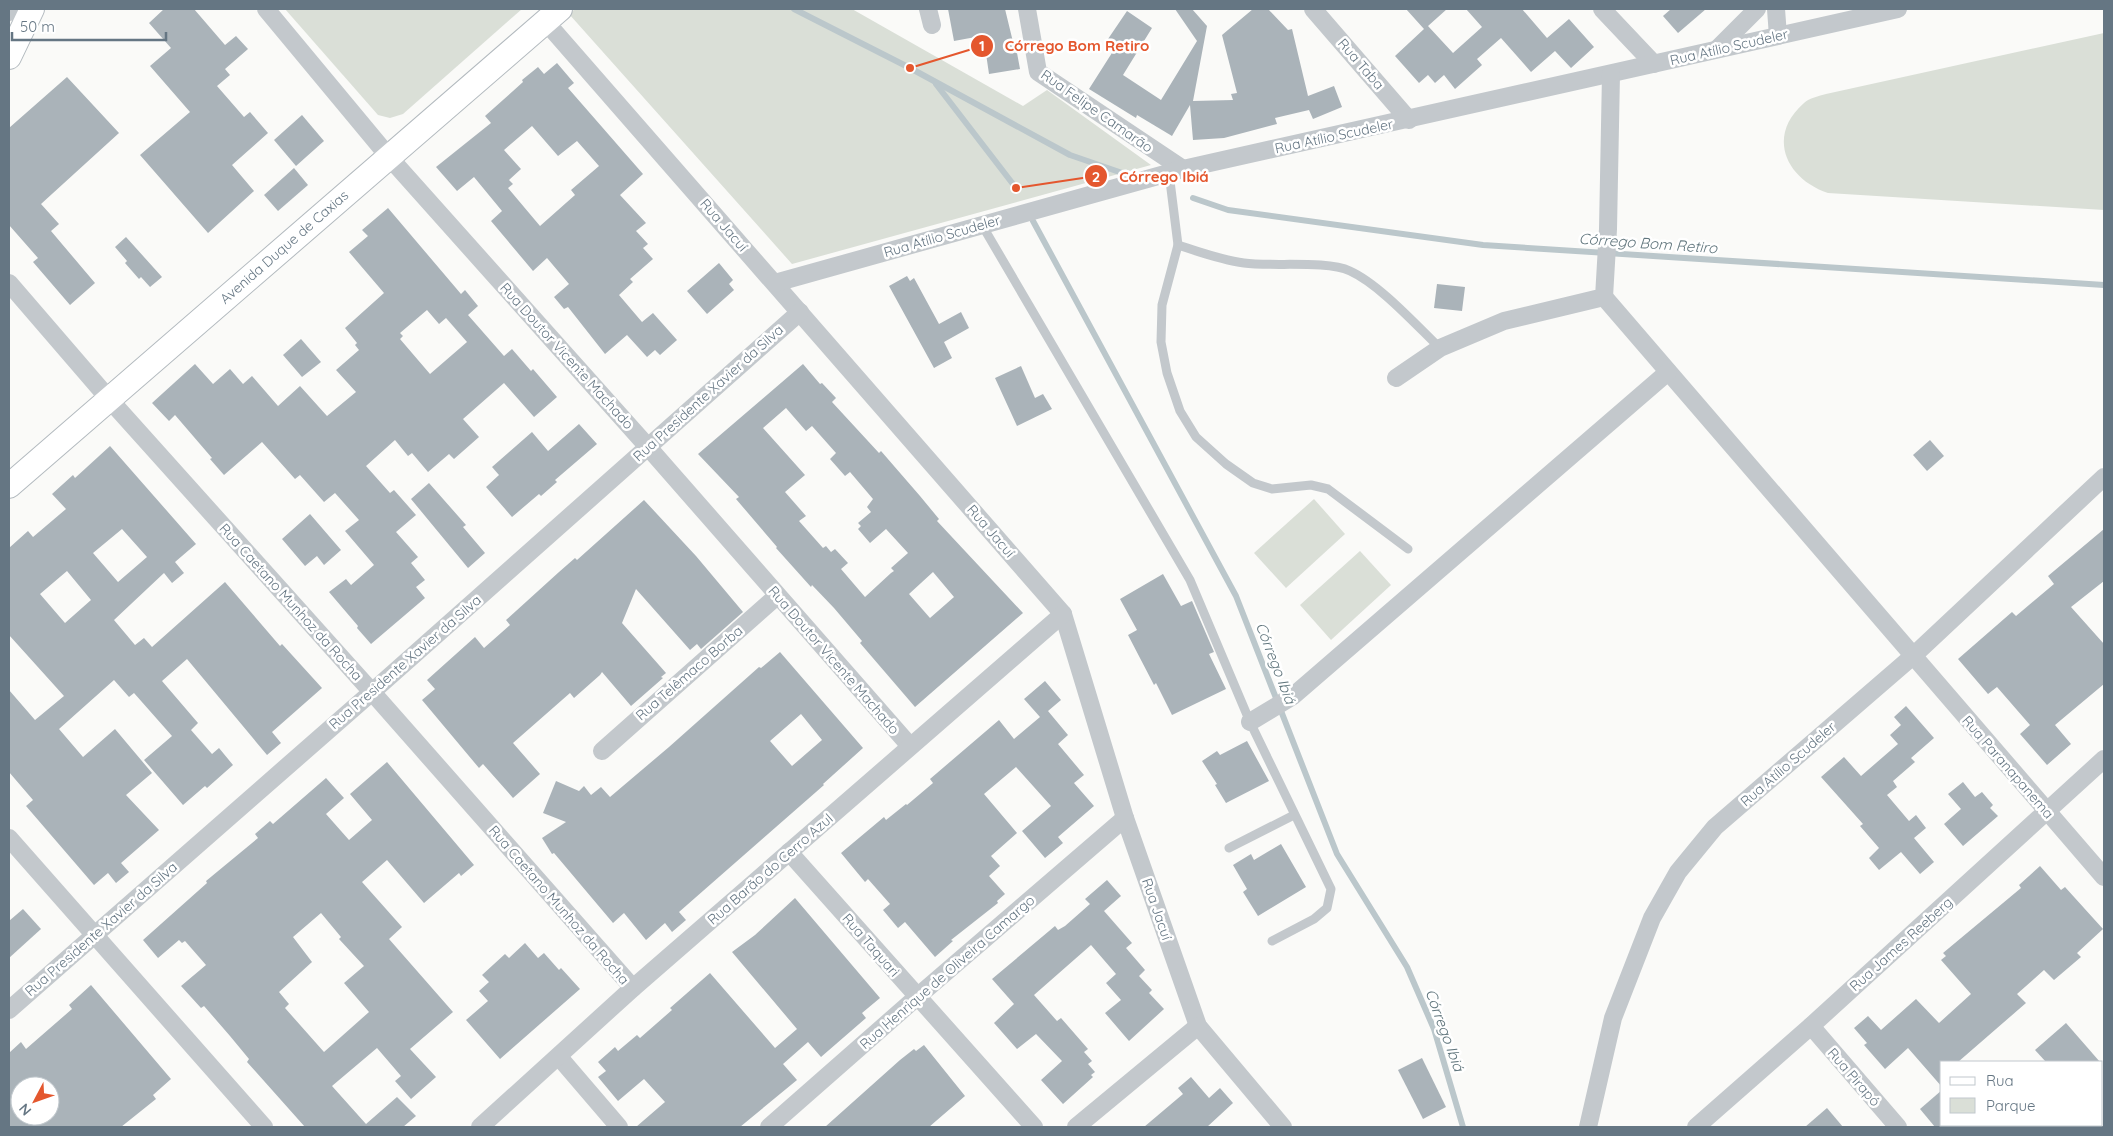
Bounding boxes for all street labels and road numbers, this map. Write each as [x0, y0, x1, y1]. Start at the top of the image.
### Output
street label: Rua Atílio Scudeler [1668, 25, 1790, 69]
street label: Rua Taba [1334, 35, 1388, 93]
street label: Rua Felipe Camarão [1038, 66, 1156, 156]
street label: Rua Atílio Scudeler [1273, 115, 1395, 157]
street label: Avenida Duque de Caxias [216, 186, 352, 308]
street label: Rua Jacuí [696, 195, 752, 255]
street label: Rua Atílio Scudeler [882, 211, 1003, 261]
street label: Rua Doutor Vicente Machado [496, 279, 638, 433]
street label: Rua Presidente Xavier da Silva [629, 321, 787, 465]
street label: Rua Jacuí [963, 501, 1019, 561]
street label: Rua Caetano Munhoz da Rocha [216, 520, 366, 684]
street label: Rua Doutor Vicente Machado [765, 582, 903, 738]
street label: Rua Presidente Xavier da Silva [325, 591, 485, 733]
street label: Rua Telêmaco Borba [632, 622, 746, 724]
street label: Rua Paranapanema [1958, 712, 2058, 822]
street label: Rua Atílio Scudeler [1737, 717, 1840, 810]
street label: Rua Barão do Cerro Azul [703, 810, 837, 928]
street label: Rua Caetano Munhoz da Rocha [485, 822, 633, 988]
street label: Rua Presidente Xavier da Silva [21, 858, 181, 1000]
street label: Rua Jacuí [1138, 876, 1176, 942]
street label: Rua Henrique de Oliveira Camargo [856, 891, 1038, 1053]
street label: Rua James Reeberg [1846, 893, 1956, 995]
street label: Rua Taquari [838, 910, 904, 980]
street label: Rua Pirapó [1824, 1044, 1884, 1110]

